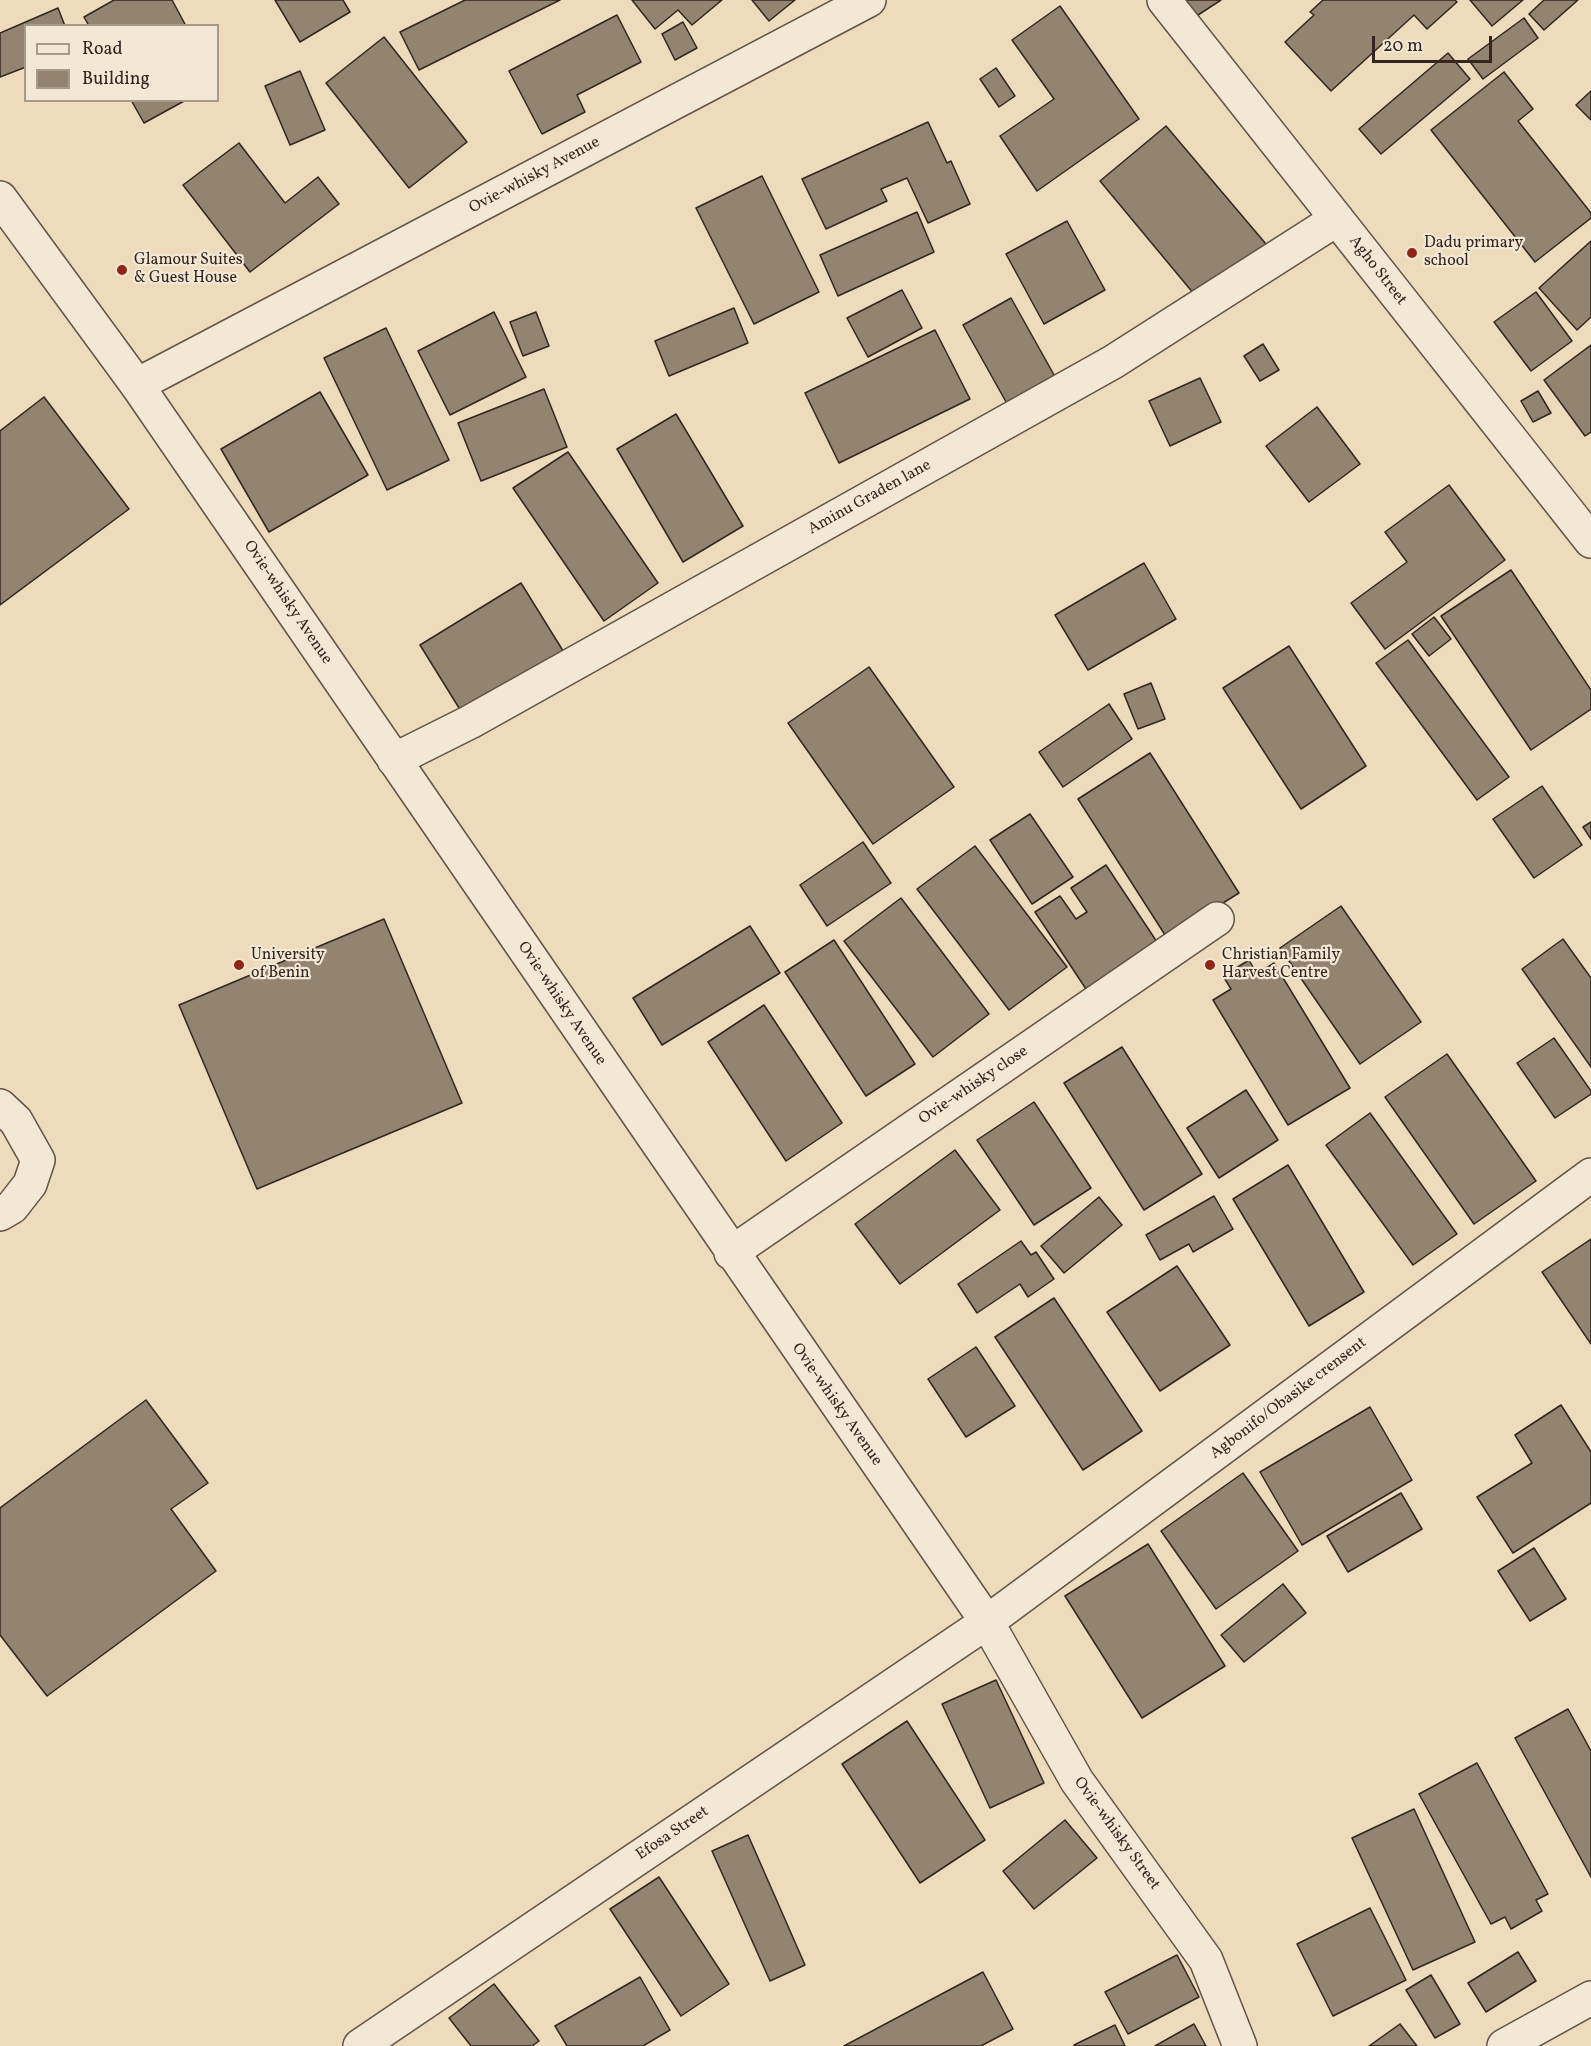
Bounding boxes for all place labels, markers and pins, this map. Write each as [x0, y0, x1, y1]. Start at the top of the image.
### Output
place label: Dadu primary school [1424, 234, 1523, 272]
marker: Dadu primary school [1405, 246, 1419, 260]
place label: Glamour Suites & Guest House [134, 251, 243, 289]
marker: Glamour Suites & Guest House [115, 263, 129, 277]
place label: University of Benin [251, 946, 325, 984]
place label: Christian Family Harvest Centre [1222, 946, 1340, 984]
marker: University of Benin [232, 958, 246, 972]
marker: Christian Family Harvest Centre [1203, 958, 1217, 972]

